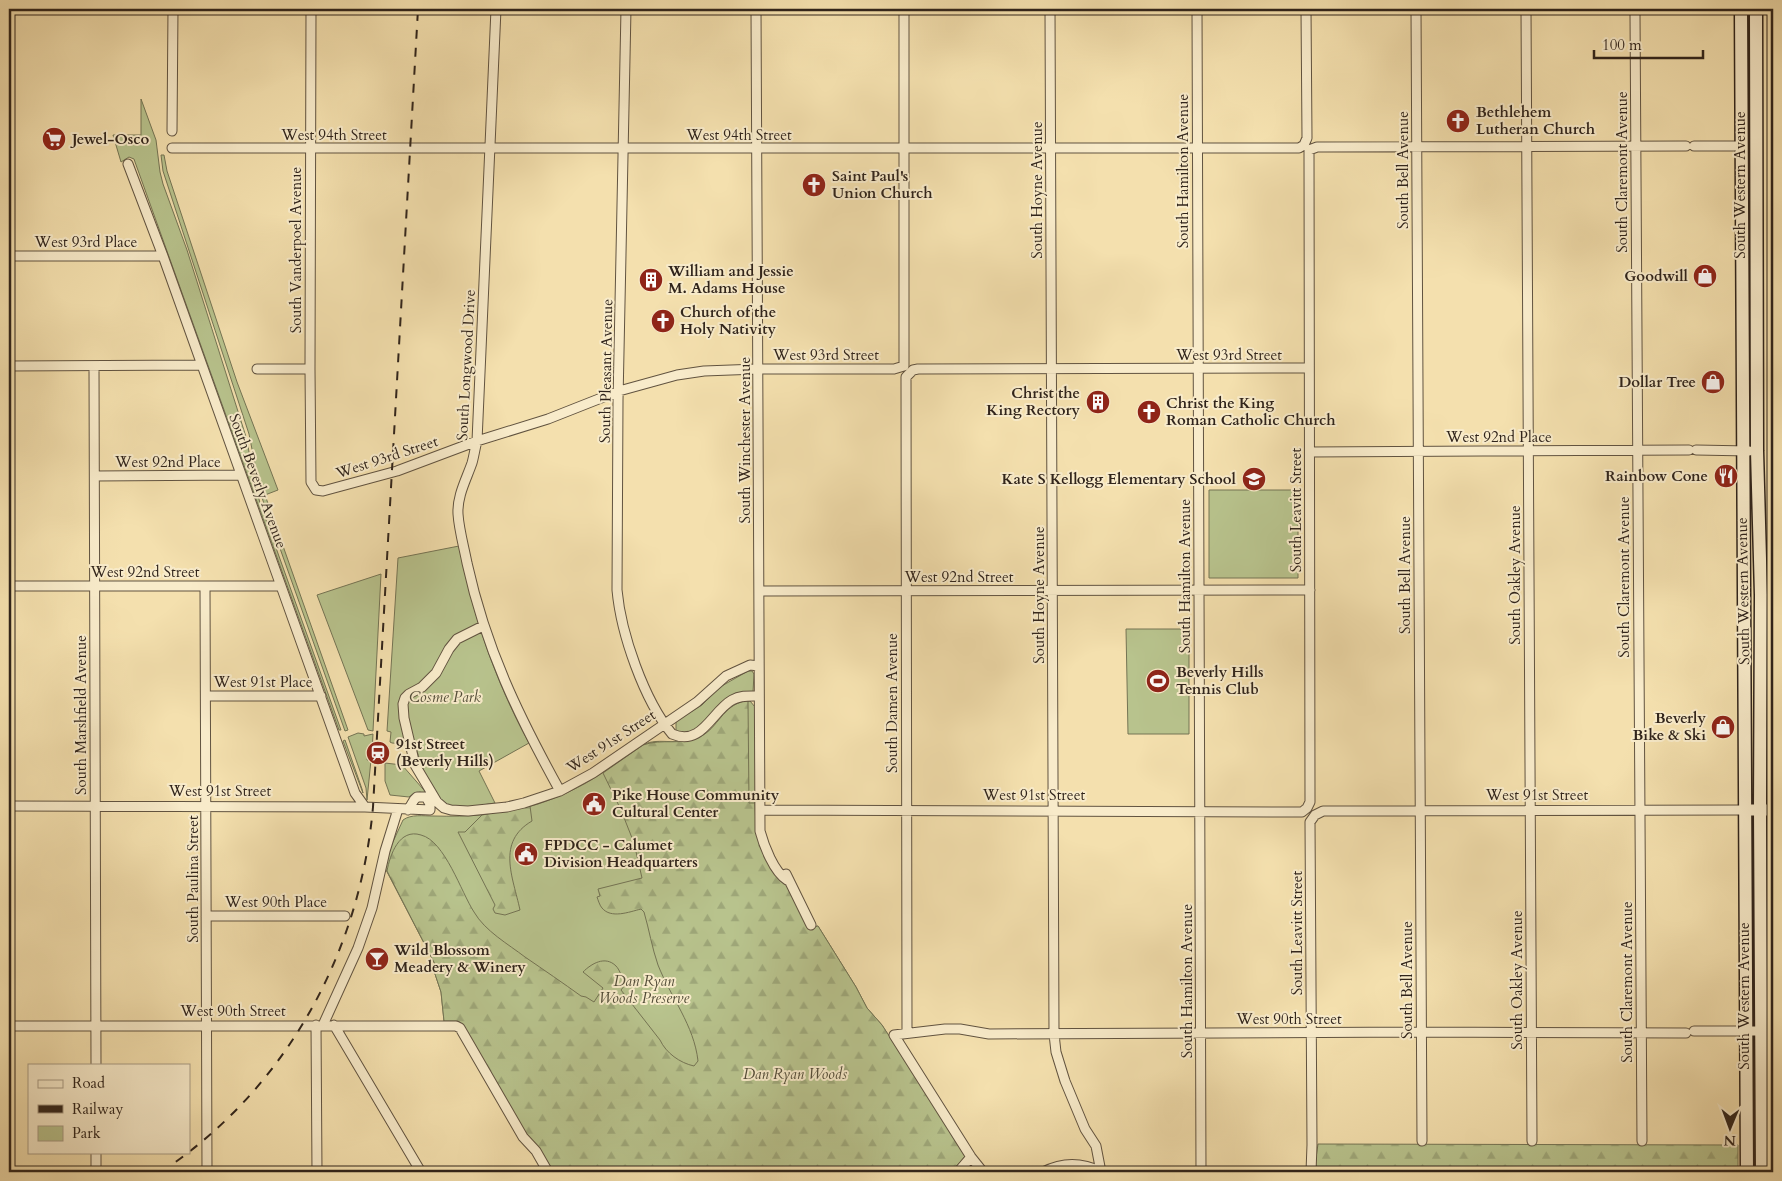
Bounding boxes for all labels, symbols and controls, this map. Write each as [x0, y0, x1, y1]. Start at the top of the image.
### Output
scale bar [1594, 28, 1703, 60]
text: 100 m [1602, 35, 1642, 55]
street label: South Claremont Avenue [1612, 91, 1632, 253]
street label: South Hamilton Avenue [1173, 93, 1193, 248]
place label: Bethlehem Lutheran Church [1476, 102, 1596, 139]
church icon: Bethlehem Lutheran Church [1445, 108, 1471, 134]
street label: South Bell Avenue [1393, 111, 1413, 229]
street label: South Western Avenue [1730, 111, 1750, 259]
street label: South Hoyne Avenue [1027, 121, 1047, 259]
street label: West 94th Street [280, 125, 387, 145]
street label: West 94th Street [685, 125, 792, 145]
supermarket icon: Jewel-Osco [41, 126, 67, 152]
place label: Jewel-Osco [70, 129, 150, 149]
place label: Saint Paul's Union Church [832, 166, 933, 203]
street label: South Vanderpoel Avenue [286, 167, 306, 333]
church icon: Saint Paul's Union Church [801, 172, 827, 198]
street label: West 93rd Place [34, 232, 138, 252]
place label: William and Jessie M. Adams House [667, 261, 794, 298]
shop icon: Goodwill [1692, 263, 1718, 289]
place label: Goodwill [1624, 266, 1689, 286]
building icon: William and Jessie M. Adams House [638, 267, 664, 293]
street label: South Longwood Drive [452, 289, 480, 441]
street label: South Pleasant Avenue [595, 299, 617, 443]
place label: Church of the Holy Nativity [680, 302, 776, 339]
church icon: Church of the Holy Nativity [650, 308, 676, 334]
street label: West 93rd Street [772, 345, 879, 365]
street label: West 93rd Street [1175, 345, 1282, 365]
street label: South Winchester Avenue [735, 356, 755, 523]
shop icon: Dollar Tree [1700, 369, 1726, 395]
place label: Dollar Tree [1618, 372, 1696, 392]
place label: Christ the King Rectory [986, 383, 1080, 420]
building icon: Christ the King Rectory [1085, 389, 1111, 415]
place label: Christ the King Roman Catholic Church [1166, 393, 1336, 430]
church icon: Christ the King Roman Catholic Church [1136, 399, 1162, 425]
street label: South Beverly Avenue [224, 411, 292, 551]
street label: West 92nd Place [1445, 427, 1552, 447]
street label: West 93rd Street [333, 431, 441, 483]
street label: South Leavitt Street [1286, 447, 1306, 572]
street label: West 92nd Place [114, 452, 221, 472]
restaurant icon: Rainbow Cone [1713, 463, 1739, 489]
school or university icon: Kate S Kellogg Elementary School [1241, 466, 1267, 492]
place label: Rainbow Cone [1605, 466, 1708, 486]
place label: Kate S Kellogg Elementary School [1001, 469, 1237, 489]
street label: South Claremont Avenue [1614, 496, 1634, 658]
street label: South Hamilton Avenue [1175, 498, 1195, 653]
street label: South Oakley Avenue [1505, 505, 1525, 645]
street label: South Bell Avenue [1395, 516, 1415, 634]
street label: South Western Avenue [1732, 517, 1754, 665]
street label: South Hoyne Avenue [1029, 526, 1049, 664]
street label: West 92nd Street [89, 562, 200, 582]
street label: West 92nd Street [903, 567, 1014, 587]
street label: South Damen Avenue [882, 633, 902, 773]
street label: South Marshfield Avenue [71, 635, 91, 795]
place label: Beverly Hills Tennis Club [1176, 662, 1264, 699]
sports icon: Beverly Hills Tennis Club [1145, 668, 1171, 694]
street label: West 91st Place [212, 672, 313, 692]
park label: Cosme Park [409, 687, 482, 707]
street label: West 91st Street [562, 705, 660, 778]
place label: Beverly Bike & Ski [1633, 708, 1706, 745]
shop icon: Beverly Bike & Ski [1710, 714, 1736, 740]
place label: 91st Street (Beverly Hills) [396, 734, 494, 771]
station icon: 91st Street (Beverly Hills) [365, 740, 391, 766]
street label: West 91st Street [168, 781, 271, 801]
place label: Pike House Community Cultural Center [612, 785, 780, 822]
street label: West 91st Street [982, 785, 1085, 805]
street label: West 91st Street [1485, 785, 1588, 805]
public building icon: Pike House Community Cultural Center [581, 791, 607, 817]
street label: South Paulina Street [183, 815, 203, 943]
place label: FPDCC - Calumet Division Headquarters [544, 835, 698, 872]
public building icon: FPDCC - Calumet Division Headquarters [513, 841, 539, 867]
street label: South Leavitt Street [1287, 870, 1307, 995]
street label: West 90th Place [224, 892, 327, 912]
street label: South Claremont Avenue [1617, 901, 1637, 1063]
street label: South Hamilton Avenue [1177, 903, 1197, 1058]
street label: South Oakley Avenue [1507, 910, 1527, 1050]
street label: South Bell Avenue [1397, 921, 1417, 1039]
street label: South Western Avenue [1734, 922, 1754, 1070]
place label: Wild Blossom Meadery & Winery [393, 940, 526, 977]
bar icon: Wild Blossom Meadery & Winery [364, 946, 390, 972]
park label: Dan Ryan Woods Preserve [599, 971, 689, 1008]
street label: West 90th Street [179, 1001, 286, 1021]
street label: West 90th Street [1235, 1009, 1342, 1029]
legend [28, 1064, 190, 1154]
park label: Dan Ryan Woods [743, 1064, 847, 1084]
text: Road [72, 1073, 105, 1093]
text: Railway [72, 1099, 123, 1119]
north arrow [1704, 1104, 1754, 1154]
text: Park [72, 1123, 101, 1143]
text: N [1724, 1131, 1736, 1150]

